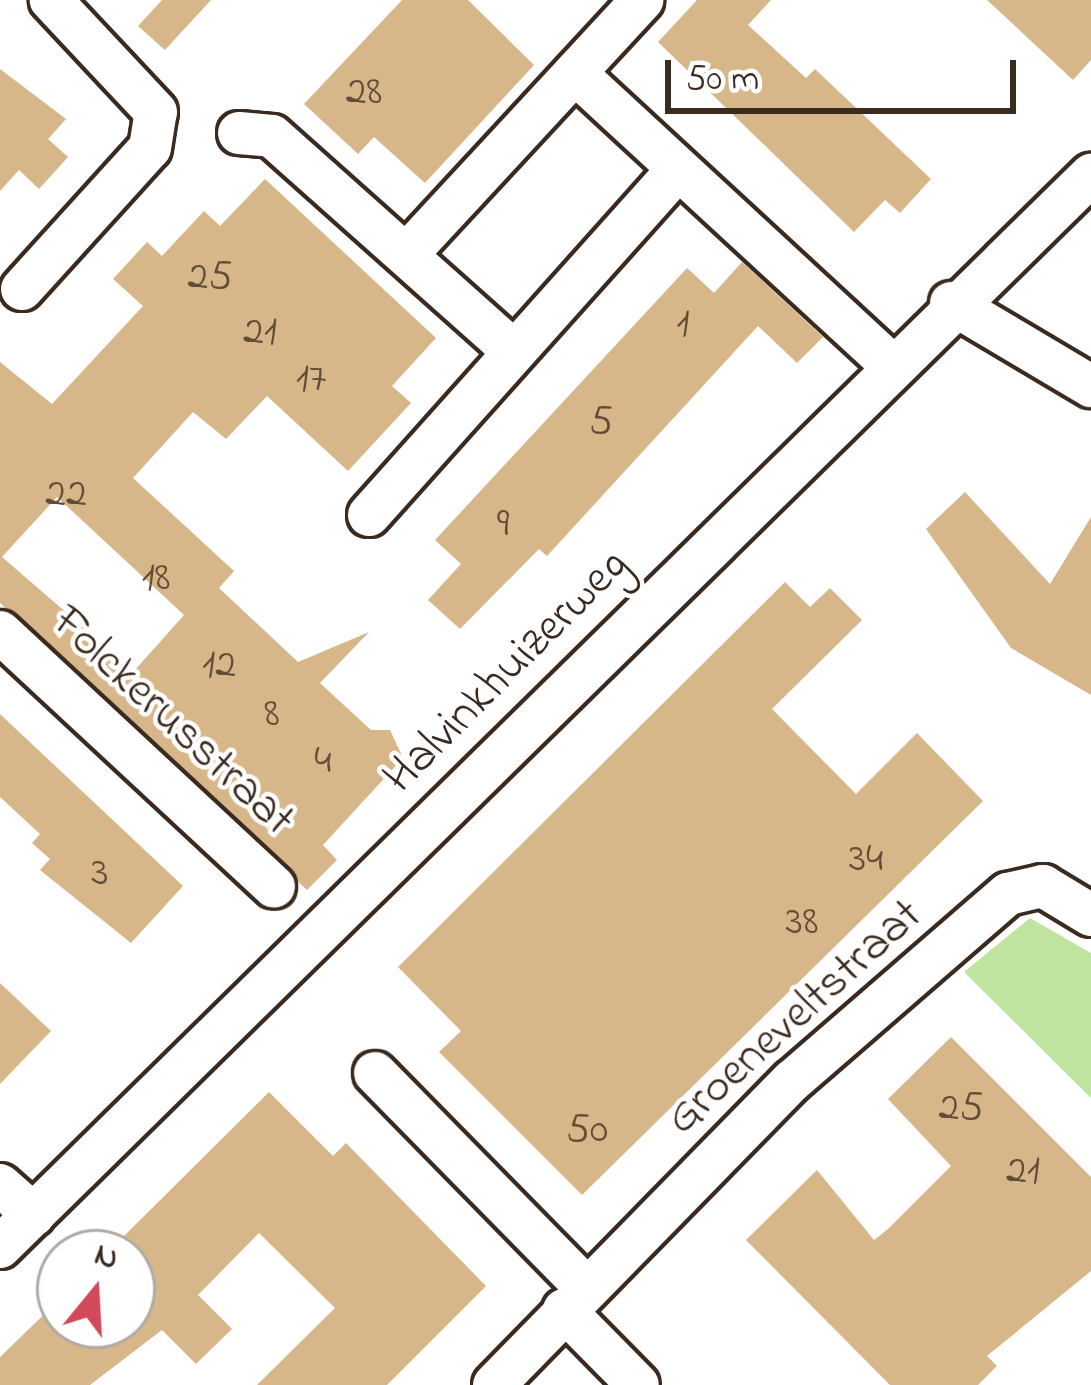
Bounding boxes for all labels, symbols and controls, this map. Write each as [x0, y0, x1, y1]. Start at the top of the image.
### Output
scale bar [671, 36, 1022, 110]
text: 50 m [686, 54, 759, 107]
house number: 28 [346, 68, 382, 118]
house number: 25 [188, 253, 232, 303]
house number: 1 [676, 300, 690, 350]
house number: 21 [243, 308, 277, 358]
house number: 17 [296, 355, 326, 405]
house number: 5 [589, 398, 613, 448]
house number: 22 [45, 470, 87, 520]
house number: 9 [497, 500, 509, 550]
street label: Halvinkhuizerweg [372, 537, 642, 807]
house number: 18 [141, 554, 171, 604]
street label: Folckerusstraat [38, 594, 306, 850]
house number: 12 [202, 641, 236, 691]
house number: 8 [264, 690, 280, 740]
house number: 4 [314, 737, 332, 787]
house number: 34 [849, 835, 883, 885]
house number: 3 [91, 849, 109, 899]
street label: Groeneveltstraat [655, 888, 935, 1148]
house number: 38 [785, 898, 819, 948]
house number: 25 [939, 1084, 983, 1134]
house number: 50 [566, 1106, 608, 1156]
house number: 21 [1006, 1147, 1040, 1197]
north arrow [36, 1229, 156, 1349]
text: N [88, 1231, 124, 1284]

